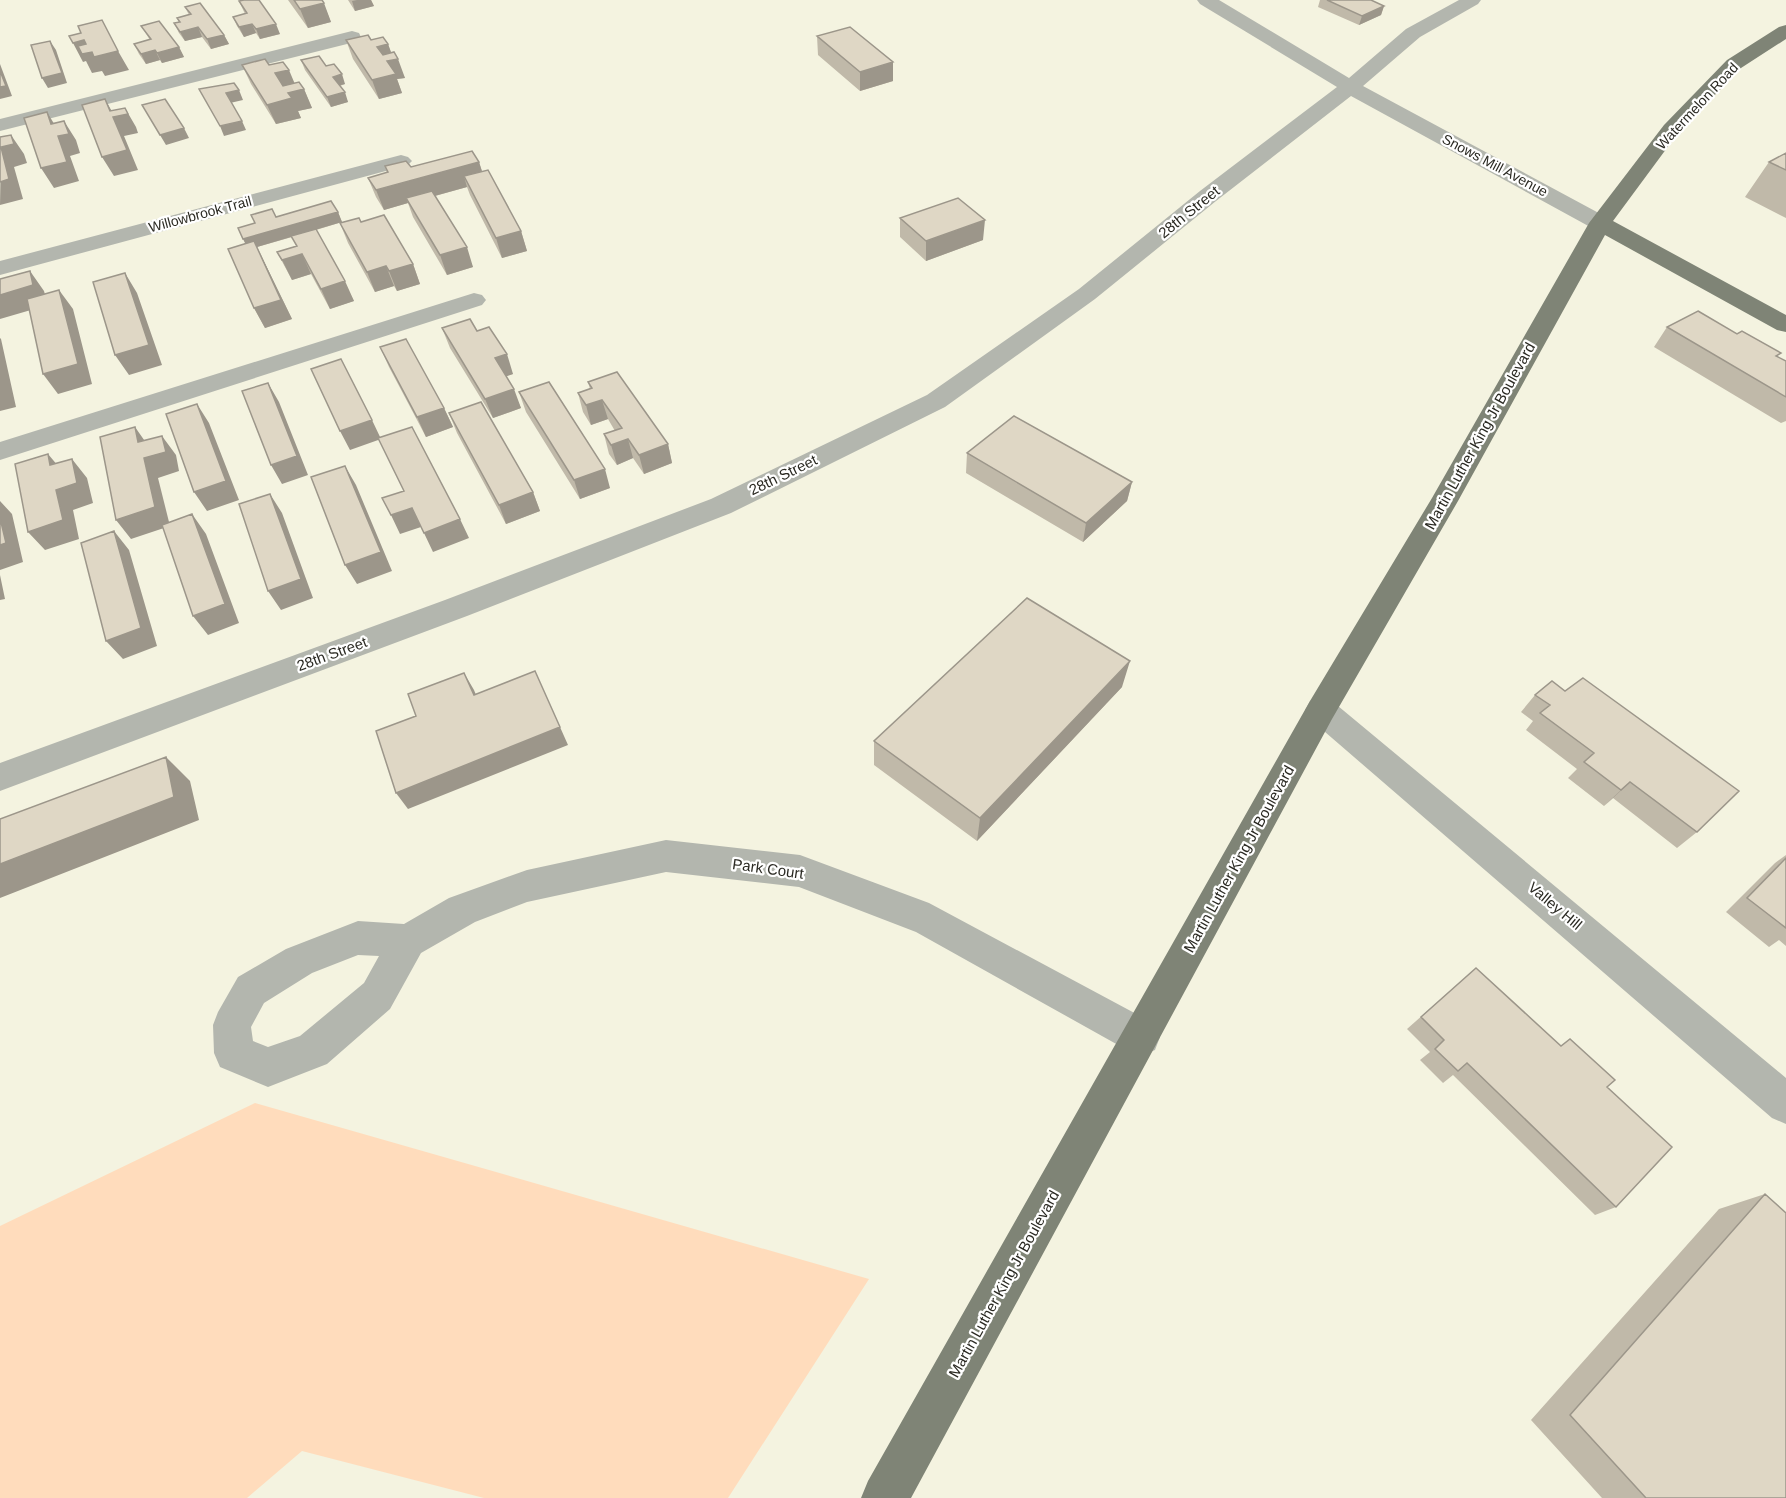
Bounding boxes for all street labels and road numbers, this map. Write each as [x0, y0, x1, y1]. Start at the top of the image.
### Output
street label: Watermelon Road [1653, 59, 1741, 153]
street label: Snows Mill Avenue [1439, 130, 1551, 200]
street label: 28th Street [1155, 181, 1223, 241]
street label: Willowbrook Trail [147, 193, 253, 235]
street label: Martin Luther King Jr Boulevard [1421, 339, 1538, 532]
street label: 28th Street [746, 450, 820, 498]
street label: 28th Street [294, 633, 370, 674]
street label: Martin Luther King Jr Boulevard [1180, 762, 1297, 955]
street label: Park Court [731, 855, 806, 882]
street label: Valley Hill [1525, 878, 1586, 933]
street label: Martin Luther King Jr Boulevard [945, 1187, 1062, 1380]

